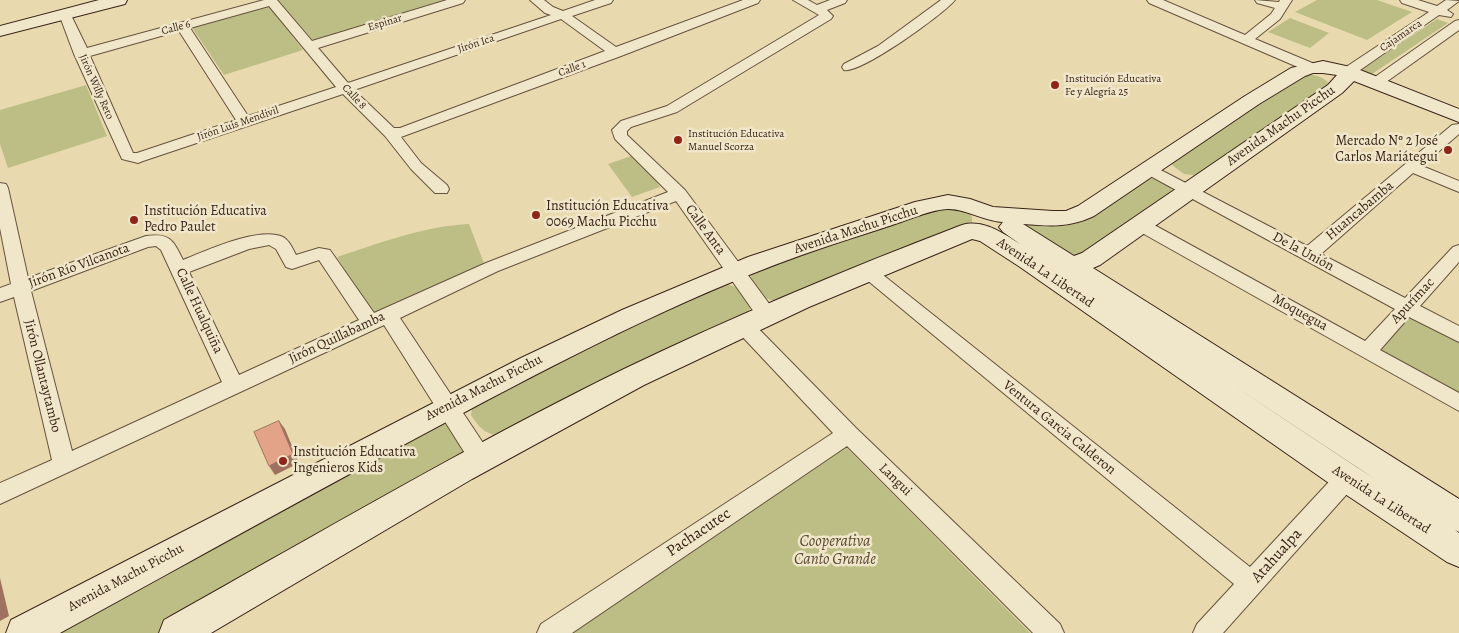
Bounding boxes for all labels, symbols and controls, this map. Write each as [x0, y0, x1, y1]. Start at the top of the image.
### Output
street label: Espinar [366, 12, 404, 34]
street label: Cajamarca [1377, 17, 1425, 55]
street label: Calle 6 [160, 18, 192, 38]
street label: Jirón Ica [456, 32, 496, 56]
street label: Jirón Willy Reto [76, 52, 116, 122]
street label: Calle 1 [556, 58, 588, 80]
place label: Institución Educativa Fe y Alegría 25 [1065, 72, 1161, 98]
marker: Institución Educativa Fe y Alegría 25 [1049, 79, 1061, 91]
street label: Calle 8 [339, 82, 369, 112]
street label: Avenida Machu Picchu [1223, 82, 1339, 170]
street label: Jirón Luis Mendivil [196, 104, 280, 144]
place label: Institución Educativa Manuel Scorza [688, 127, 784, 153]
marker: Institución Educativa Manuel Scorza [672, 134, 684, 146]
place label: Mercado Nº 2 José Carlos Mariátegui [1335, 134, 1438, 166]
marker: Mercado Nº 2 José Carlos Mariátegui [1442, 144, 1454, 156]
street label: Huancabamba [1323, 178, 1397, 244]
place label: Institución Educativa 0069 Machu Picchu [546, 199, 669, 232]
street label: Calle Anta [681, 202, 729, 258]
street label: Avenida Machu Picchu [792, 202, 920, 258]
place label: Institución Educativa Pedro Paulet [144, 204, 267, 236]
marker: Institución Educativa 0069 Machu Picchu [530, 209, 542, 221]
marker: Institución Educativa Pedro Paulet [128, 214, 140, 226]
street label: De la Unión [1269, 229, 1337, 275]
street label: Avenida La Libertad [993, 234, 1097, 312]
street label: Jirón Río Vilcanota [26, 240, 132, 292]
street label: Calle Hualquiña [172, 266, 226, 356]
street label: Apurímac [1388, 275, 1438, 327]
street label: Moquegua [1269, 291, 1331, 335]
street label: Jirón Quillabamba [286, 308, 388, 368]
street label: Jirón Ollantaytambo [20, 318, 64, 434]
street label: Avenida Machu Picchu [423, 351, 545, 425]
street label: Ventura Garcia Calderon [999, 377, 1119, 479]
place label: Institución Educativa Ingenieros Kids [293, 445, 416, 478]
marker: Institución Educativa Ingenieros Kids [277, 455, 289, 467]
street label: Langui [875, 460, 915, 500]
street label: Avenida La Libertad [1329, 462, 1433, 538]
street label: Pachacutec [663, 505, 735, 561]
street label: Atahualpa [1248, 525, 1306, 587]
park label: Cooperativa Canto Grande [794, 532, 876, 570]
street label: Avenida Machu Picchu [65, 540, 187, 616]

